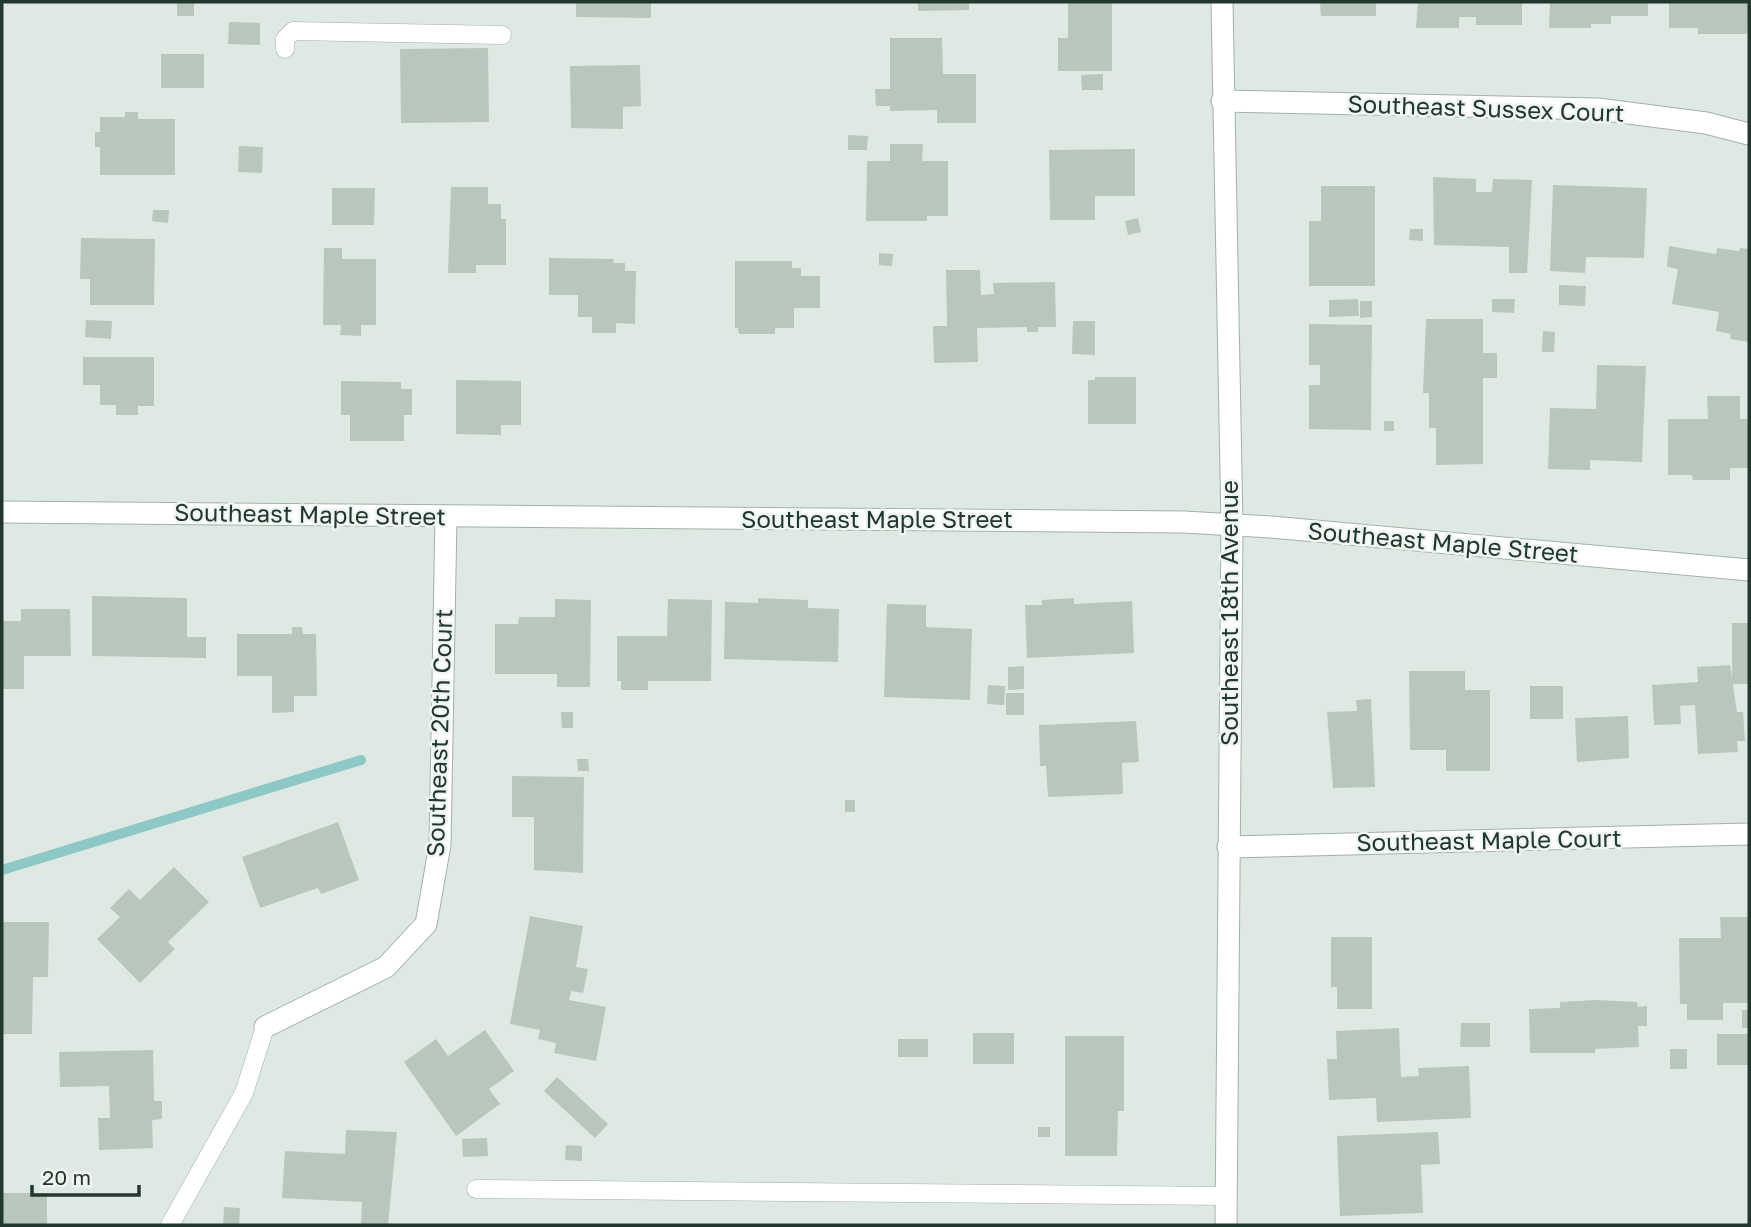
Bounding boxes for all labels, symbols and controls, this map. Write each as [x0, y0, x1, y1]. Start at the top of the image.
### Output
street label: Southeast Sussex Court [1347, 88, 1625, 127]
street label: Southeast 18th Avenue [1214, 480, 1243, 746]
street label: Southeast Maple Street [174, 497, 446, 530]
street label: Southeast Maple Street [741, 504, 1013, 533]
street label: Southeast Maple Street [1306, 515, 1580, 568]
street label: Southeast 20th Court [420, 608, 457, 858]
street label: Southeast Maple Court [1356, 823, 1622, 856]
scale bar [32, 1154, 138, 1198]
text: 20 m [42, 1164, 91, 1190]

